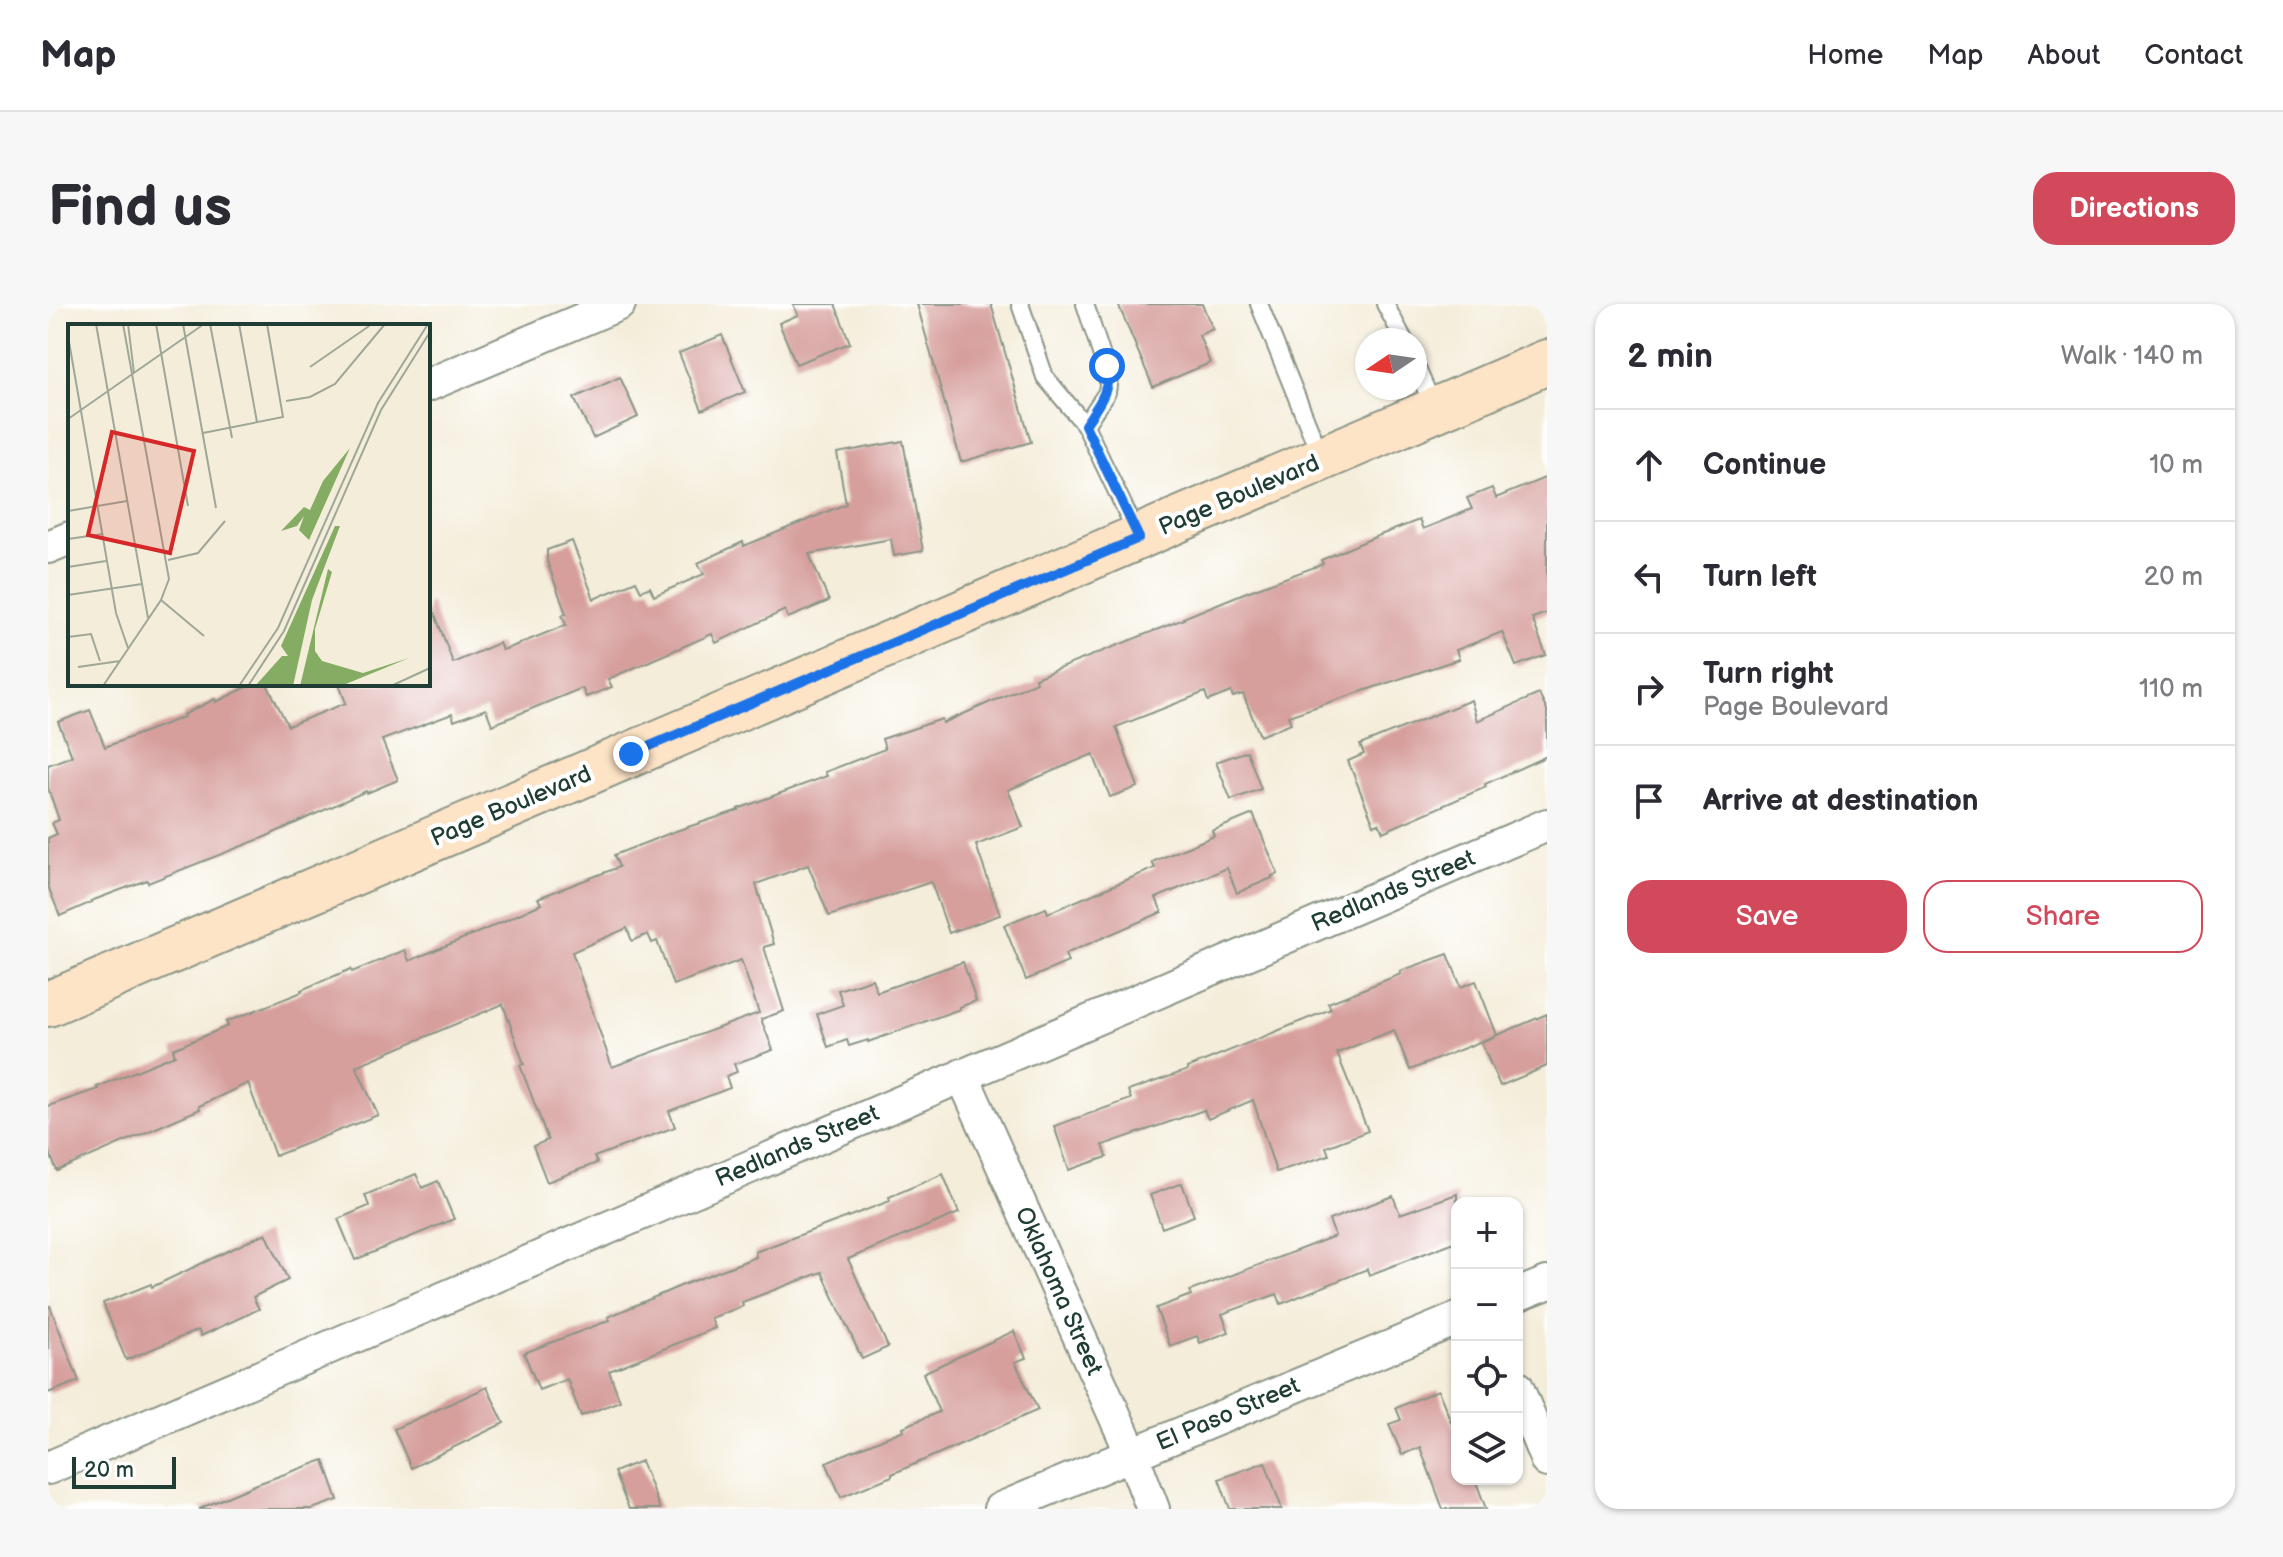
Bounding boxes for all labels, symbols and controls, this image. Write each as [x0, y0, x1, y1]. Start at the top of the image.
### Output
text: Map [40, 33, 116, 78]
text: Home [1807, 39, 1883, 72]
text: Map [1927, 39, 1984, 72]
text: About [2028, 39, 2100, 72]
text: Contact [2144, 39, 2243, 72]
button: Directions [2033, 172, 2235, 245]
text: Find us [48, 175, 232, 242]
inset map [68, 324, 430, 686]
north arrow [1355, 328, 1427, 400]
text: 2 min [1627, 336, 1713, 377]
text: Walk · 140 m [2061, 341, 2203, 372]
route start [1089, 348, 1125, 384]
icon: ahead [1627, 443, 1671, 487]
text: Continue [1703, 447, 1826, 483]
street label: Page Boulevard [1154, 448, 1324, 542]
text: 10 m [2149, 450, 2203, 481]
icon: left [1627, 555, 1671, 599]
text: Turn left [1703, 559, 1817, 595]
text: 20 m [2144, 562, 2203, 593]
text: Turn right [1703, 656, 1834, 692]
icon: right [1627, 667, 1671, 711]
text: 110 m [2139, 674, 2203, 705]
text: Page Boulevard [1703, 692, 1889, 723]
route end [613, 736, 649, 772]
street label: Page Boulevard [426, 759, 596, 853]
icon: arrive [1627, 779, 1671, 823]
text: Arrive at destination [1703, 783, 1979, 819]
street label: Redlands Street [1307, 843, 1480, 939]
button: Save [1627, 880, 1907, 953]
button: Share [1923, 880, 2203, 953]
street label: Redlands Street [711, 1098, 884, 1194]
map controls [1451, 1197, 1523, 1485]
button: + [1451, 1197, 1523, 1269]
street label: Oklahoma Street [1009, 1202, 1109, 1380]
button: − [1451, 1269, 1523, 1341]
button: locate [1451, 1341, 1523, 1413]
street label: El Paso Street [1152, 1371, 1305, 1457]
button: layers [1451, 1413, 1523, 1485]
scale bar [72, 1453, 176, 1489]
text: 20 m [84, 1457, 134, 1484]

